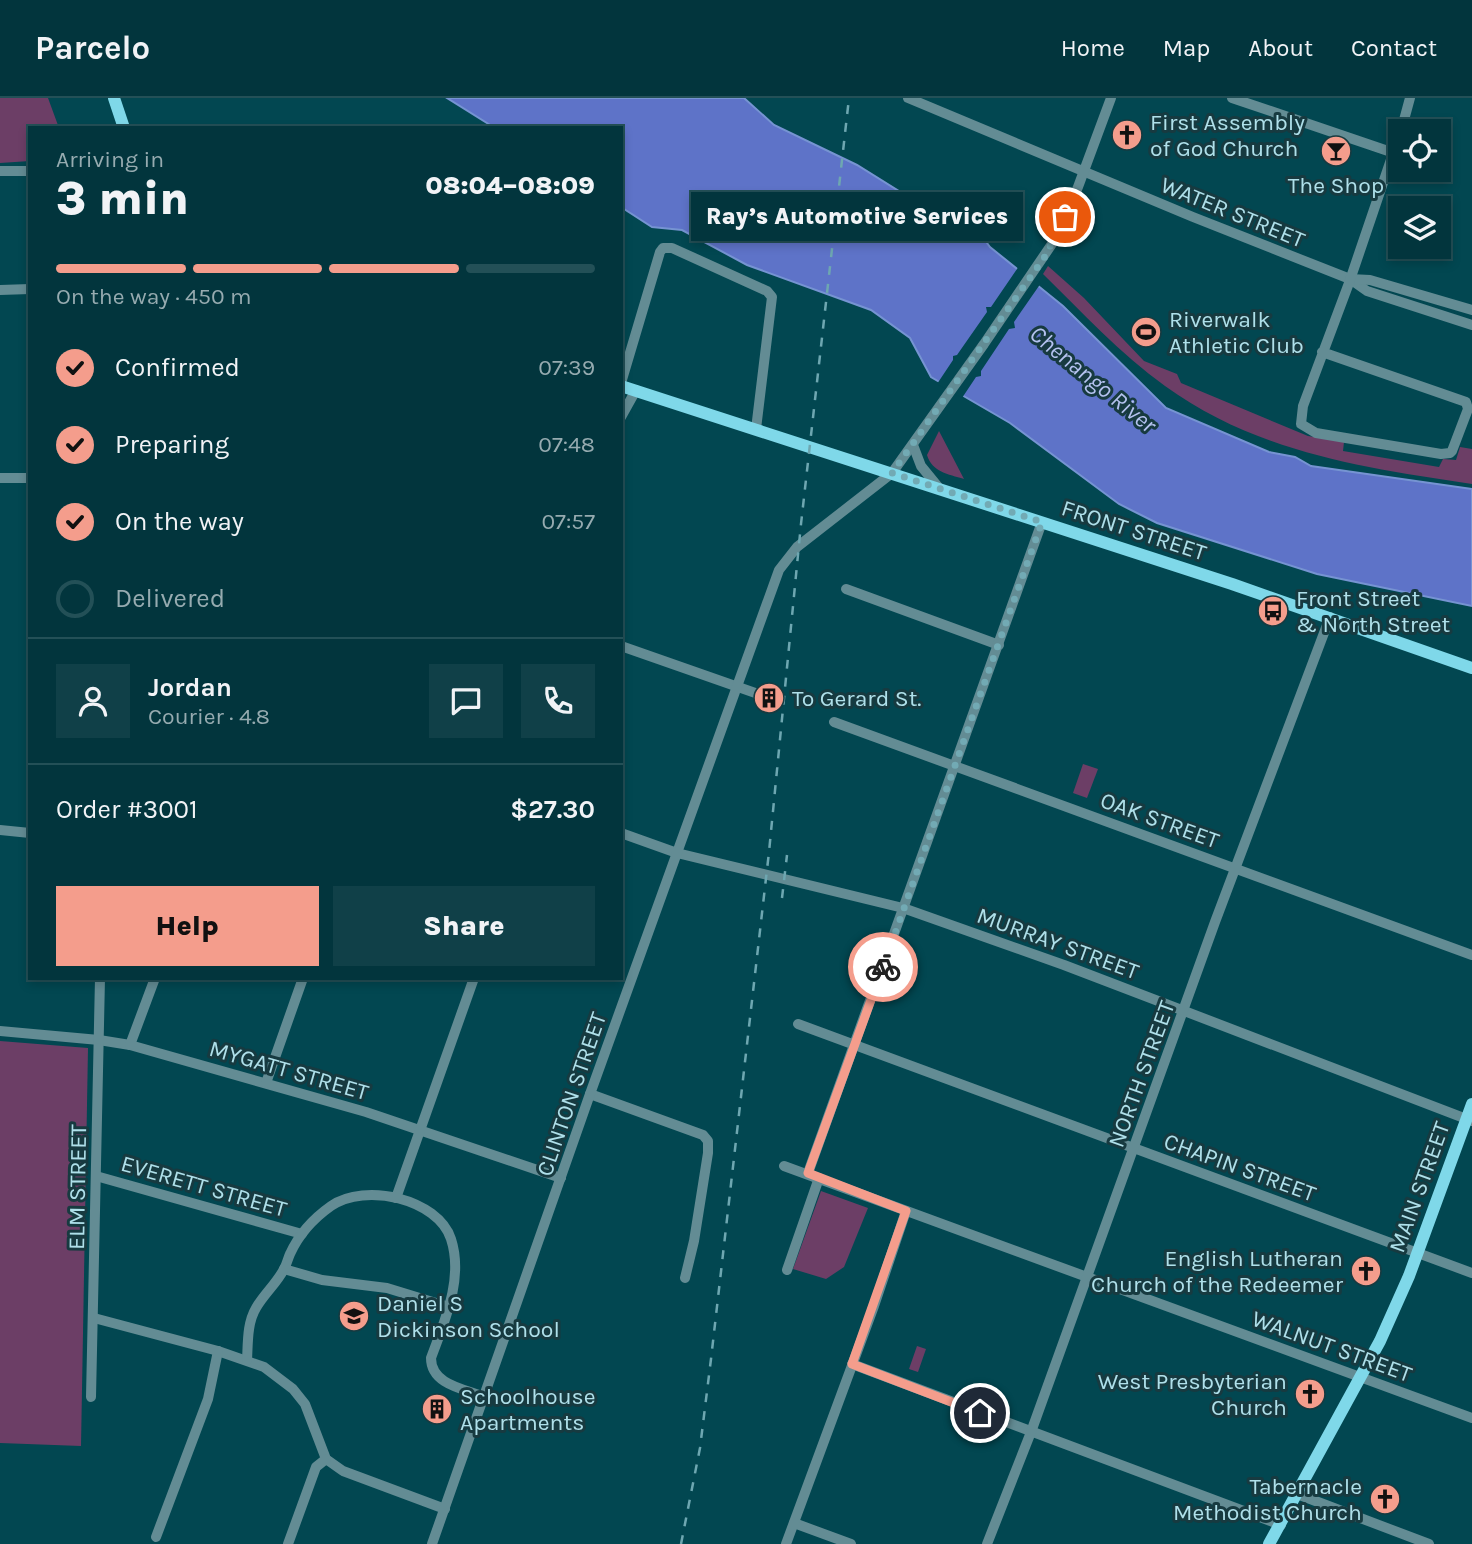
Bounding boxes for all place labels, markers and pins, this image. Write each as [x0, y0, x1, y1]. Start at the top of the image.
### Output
place label: First Assembly of God Church [1150, 109, 1305, 162]
church icon: First Assembly of God Church [1110, 118, 1144, 152]
bar icon: The Shop [1319, 134, 1353, 168]
place label: The Shop [1288, 172, 1384, 199]
pin [1035, 187, 1095, 247]
callout: Ray’s Automotive Services [690, 192, 1023, 242]
place label: Riverwalk Athletic Club [1169, 306, 1304, 359]
sports icon: Riverwalk Athletic Club [1129, 315, 1163, 349]
place label: Front Street & North Street [1296, 585, 1451, 638]
bus stop icon: Front Street & North Street [1256, 594, 1290, 628]
building icon: To Gerard St. [752, 681, 786, 715]
place label: To Gerard St. [792, 685, 921, 712]
place label: English Lutheran Church of the Redeemer [1091, 1245, 1344, 1298]
church icon: English Lutheran Church of the Redeemer [1349, 1254, 1383, 1288]
place label: Daniel S Dickinson School [377, 1290, 560, 1343]
school or university icon: Daniel S Dickinson School [337, 1299, 371, 1333]
place label: West Presbyterian Church [1098, 1368, 1287, 1421]
church icon: West Presbyterian Church [1293, 1377, 1327, 1411]
place label: Schoolhouse Apartments [460, 1383, 596, 1436]
pin [950, 1383, 1010, 1443]
building icon: Schoolhouse Apartments [420, 1392, 454, 1426]
place label: Tabernacle Methodist Church [1173, 1473, 1362, 1526]
church icon: Tabernacle Methodist Church [1368, 1482, 1402, 1516]

